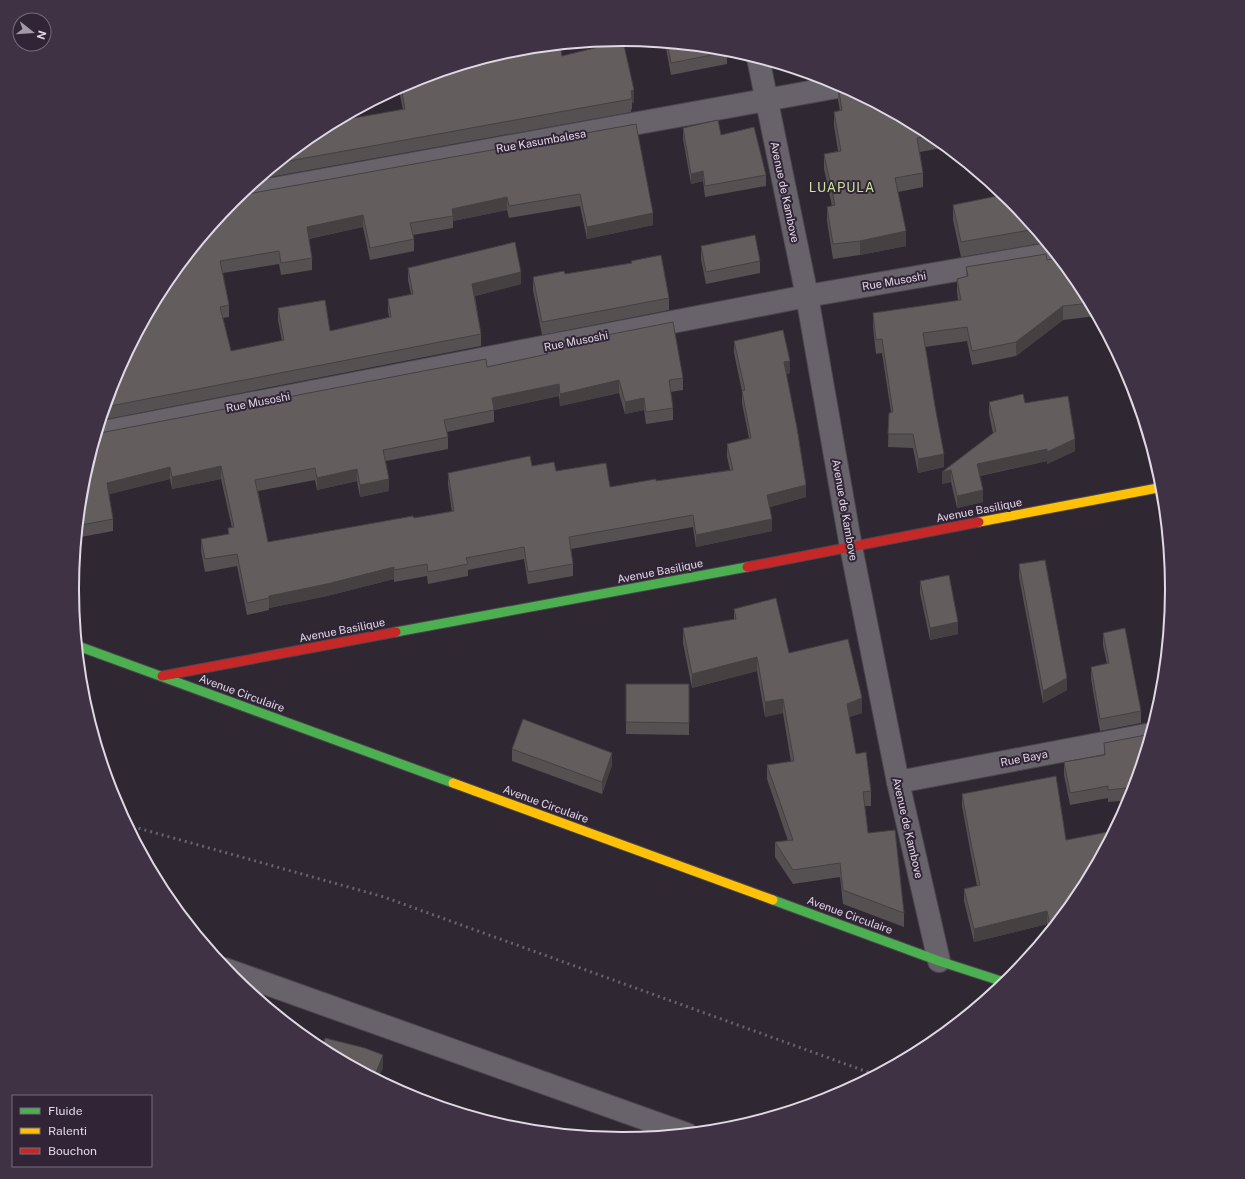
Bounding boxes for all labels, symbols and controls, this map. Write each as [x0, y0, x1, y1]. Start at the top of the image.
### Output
north arrow [12, 12, 52, 52]
text: N [35, 29, 49, 41]
street label: Rue Kasumbalesa [495, 127, 587, 155]
street label: Avenue de Kambove [768, 140, 802, 244]
district label: LUAPULA [809, 180, 875, 195]
street label: Rue Musoshi [861, 269, 927, 293]
street label: Rue Musoshi [543, 329, 609, 353]
street label: Rue Musoshi [225, 390, 291, 414]
street label: Avenue de Kambove [830, 458, 860, 562]
street label: Avenue Basilique [935, 496, 1023, 524]
street label: Avenue Basilique [616, 557, 704, 585]
street label: Avenue Basilique [298, 616, 386, 644]
street label: Avenue Circulaire [198, 672, 286, 714]
street label: Rue Baya [999, 748, 1049, 768]
street label: Avenue de Kambove [891, 776, 925, 880]
street label: Avenue Circulaire [502, 783, 590, 825]
street label: Avenue Circulaire [806, 894, 894, 936]
legend [12, 1095, 152, 1167]
text: Fluide [48, 1104, 83, 1118]
text: Ralenti [48, 1124, 87, 1138]
text: Bouchon [48, 1144, 97, 1158]

